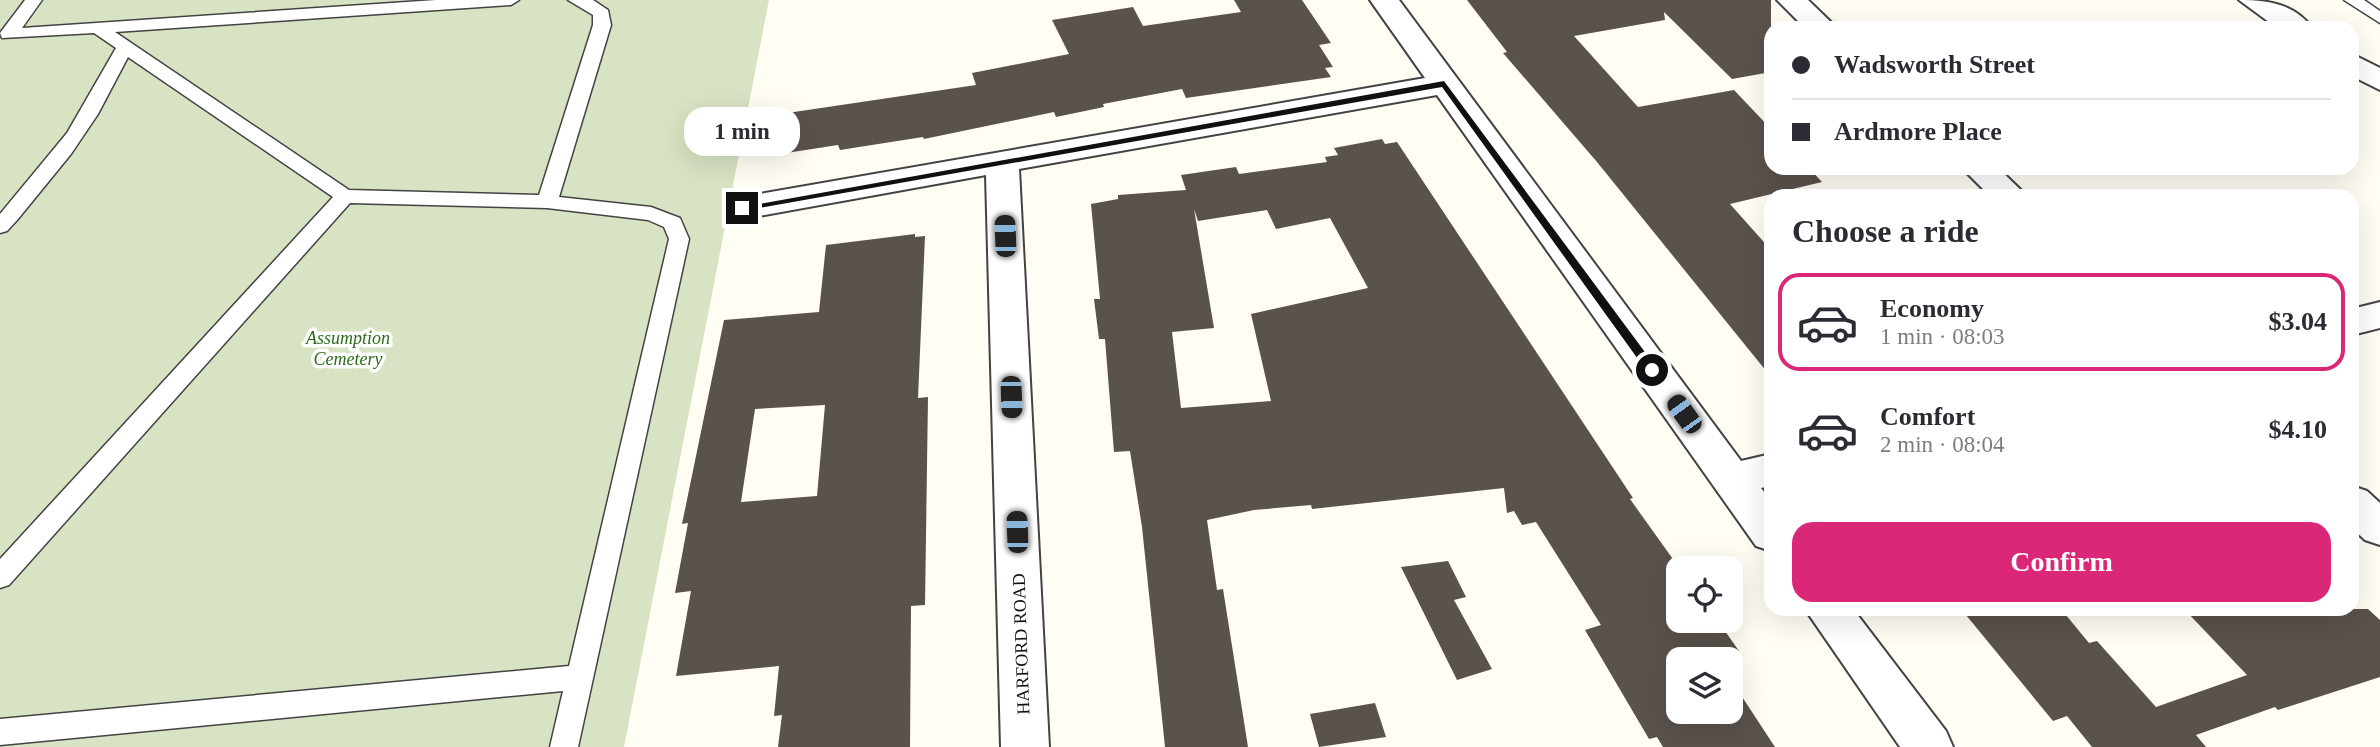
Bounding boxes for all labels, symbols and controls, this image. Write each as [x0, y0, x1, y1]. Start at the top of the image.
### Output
text: Wadsworth Street [1834, 50, 2035, 79]
callout: 1 min [684, 106, 800, 156]
text: Ardmore Place [1834, 117, 2002, 146]
text: 1 min [714, 119, 770, 144]
route end [726, 192, 758, 224]
text: Choose a ride [1792, 213, 1979, 249]
car [994, 215, 1017, 257]
icon: car [1796, 291, 1859, 354]
text: Economy [1880, 294, 1984, 323]
text: $3.04 [2269, 307, 2327, 336]
text: 1 min · 08:03 [1880, 324, 2005, 349]
park label: Assumption Cemetery [305, 328, 390, 369]
route start [1636, 354, 1668, 386]
car [1000, 376, 1023, 418]
car [1664, 391, 1705, 437]
icon: car [1796, 399, 1859, 462]
text: Comfort [1880, 402, 1975, 431]
text: $4.10 [2269, 415, 2327, 444]
text: 2 min · 08:04 [1880, 432, 2005, 457]
car [1006, 511, 1029, 553]
button: Confirm [1792, 522, 2331, 602]
map controls [1666, 556, 1743, 724]
button: locate [1666, 556, 1743, 633]
street label: HARFORD ROAD [1009, 573, 1033, 715]
button: layers [1666, 647, 1743, 724]

